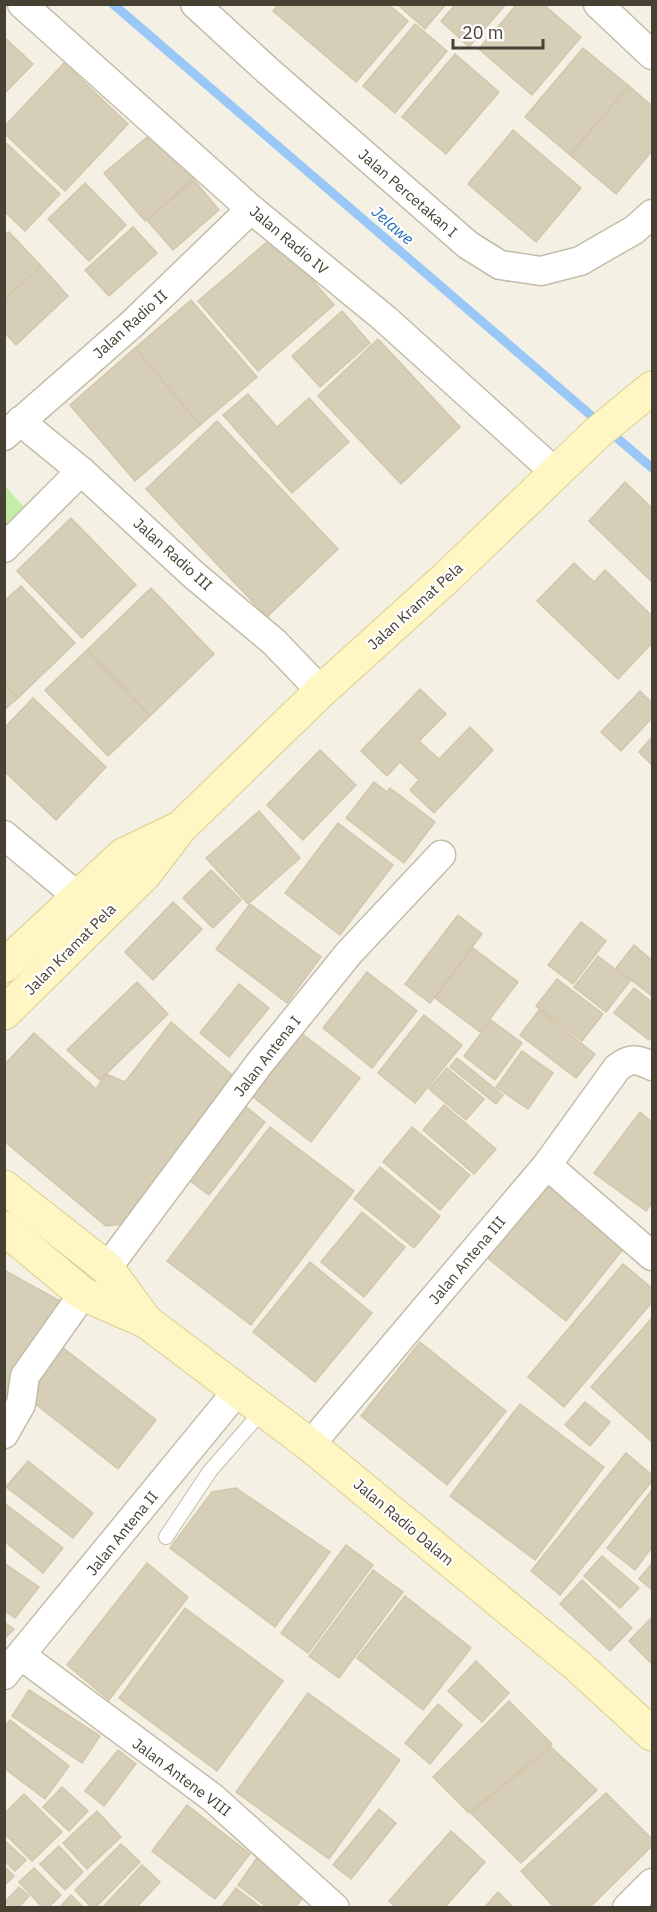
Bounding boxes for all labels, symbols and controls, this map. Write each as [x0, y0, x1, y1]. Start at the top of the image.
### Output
scale bar [453, 12, 543, 50]
text: 20 m [462, 21, 504, 44]
street label: Jalan Percetakan I [355, 145, 461, 241]
water label: Jelawe [368, 201, 418, 249]
street label: Jalan Radio IV [246, 202, 332, 278]
street label: Jalan Radio II [89, 286, 171, 362]
street label: Jalan Radio III [130, 514, 216, 594]
street label: Jalan Kramat Pela [363, 558, 467, 654]
street label: Jalan Kramat Pela [20, 899, 120, 999]
street label: Jalan Antena I [230, 1012, 304, 1100]
street label: Jalan Antena III [425, 1212, 509, 1308]
street label: Jalan Radio Dalam [350, 1475, 458, 1569]
street label: Jalan Antena II [82, 1487, 162, 1579]
street label: Jalan Antene VIII [129, 1734, 235, 1820]

